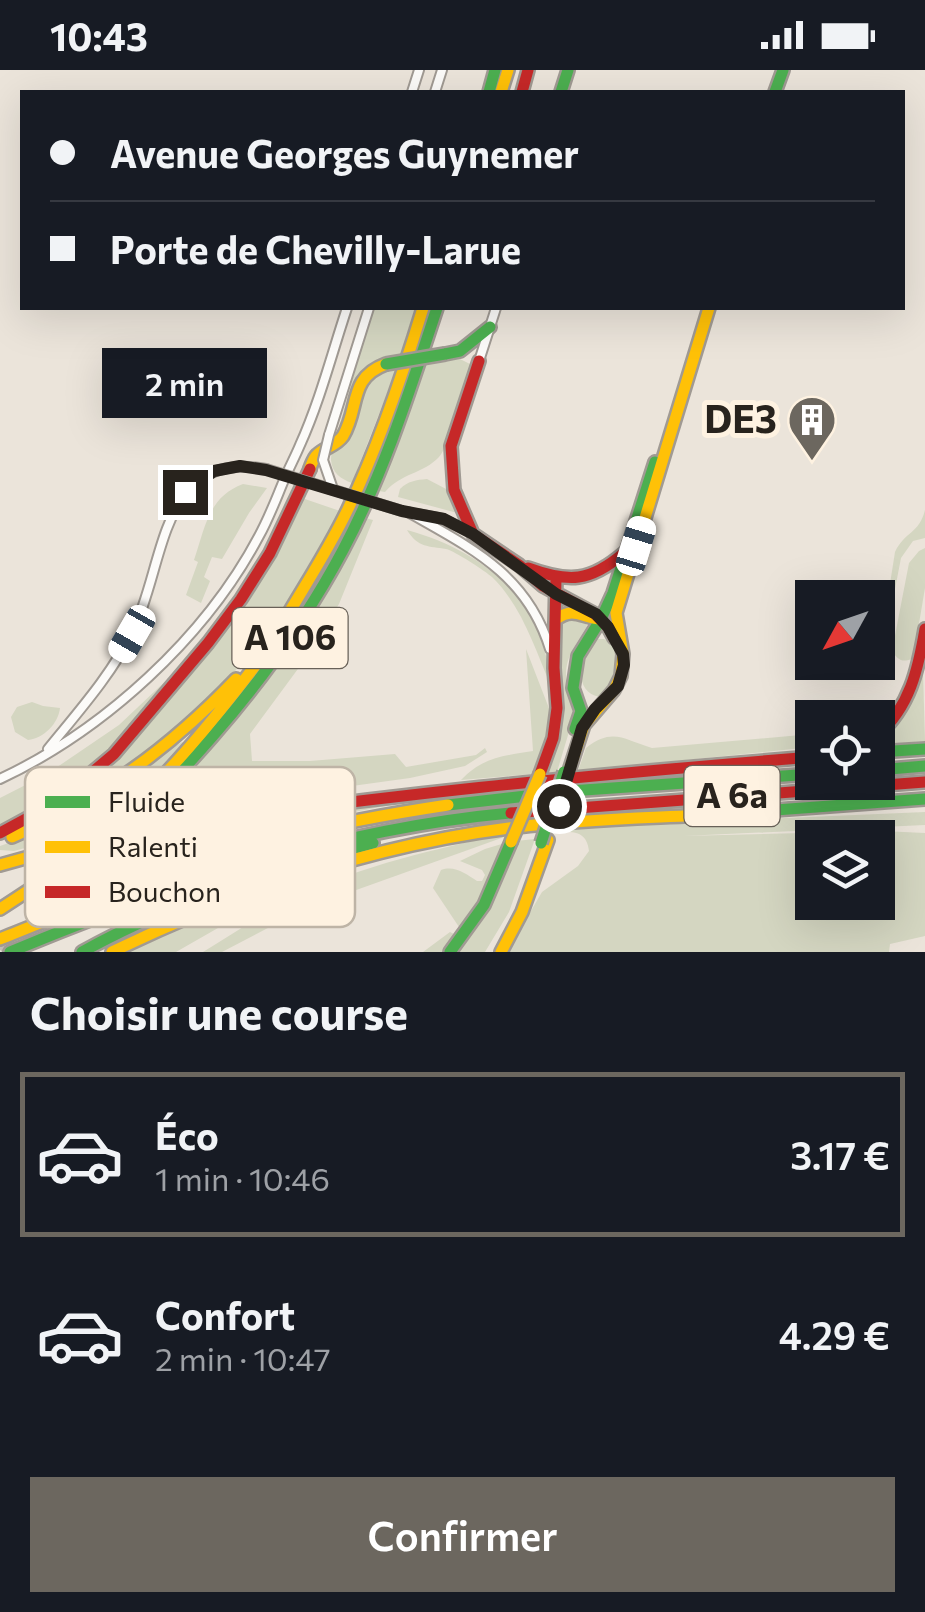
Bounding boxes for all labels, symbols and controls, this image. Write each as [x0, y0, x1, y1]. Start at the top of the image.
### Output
text: 10:43 [50, 12, 148, 59]
text: Avenue Georges Guynemer [110, 129, 579, 176]
text: Porte de Chevilly-Larue [110, 225, 521, 272]
callout: 2 min [102, 347, 268, 417]
text: 2 min [145, 363, 224, 403]
place label: DE3 [704, 394, 777, 441]
building icon: DE3 [786, 394, 838, 462]
route end [163, 470, 208, 515]
car [613, 513, 659, 579]
north arrow [795, 580, 895, 680]
map controls [795, 580, 895, 920]
car [104, 601, 160, 667]
road number: A 106 [232, 608, 348, 668]
button: locate [795, 700, 895, 800]
road number: A 6a [684, 766, 780, 826]
legend [25, 767, 355, 927]
text: Fluide [108, 784, 185, 818]
route start [537, 784, 582, 829]
button: layers [795, 820, 895, 920]
text: Ralenti [108, 829, 198, 863]
text: Bouchon [108, 874, 221, 908]
text: Choisir une course [30, 984, 408, 1039]
icon: car [35, 1110, 125, 1200]
text: Éco [155, 1111, 219, 1158]
text: 3.17 € [790, 1131, 890, 1178]
text: 1 min · 10:46 [155, 1158, 330, 1198]
icon: car [35, 1290, 125, 1380]
text: Confort [155, 1291, 295, 1338]
text: 4.29 € [779, 1311, 890, 1358]
text: 2 min · 10:47 [155, 1338, 331, 1378]
button: Confirmer [30, 1477, 895, 1592]

